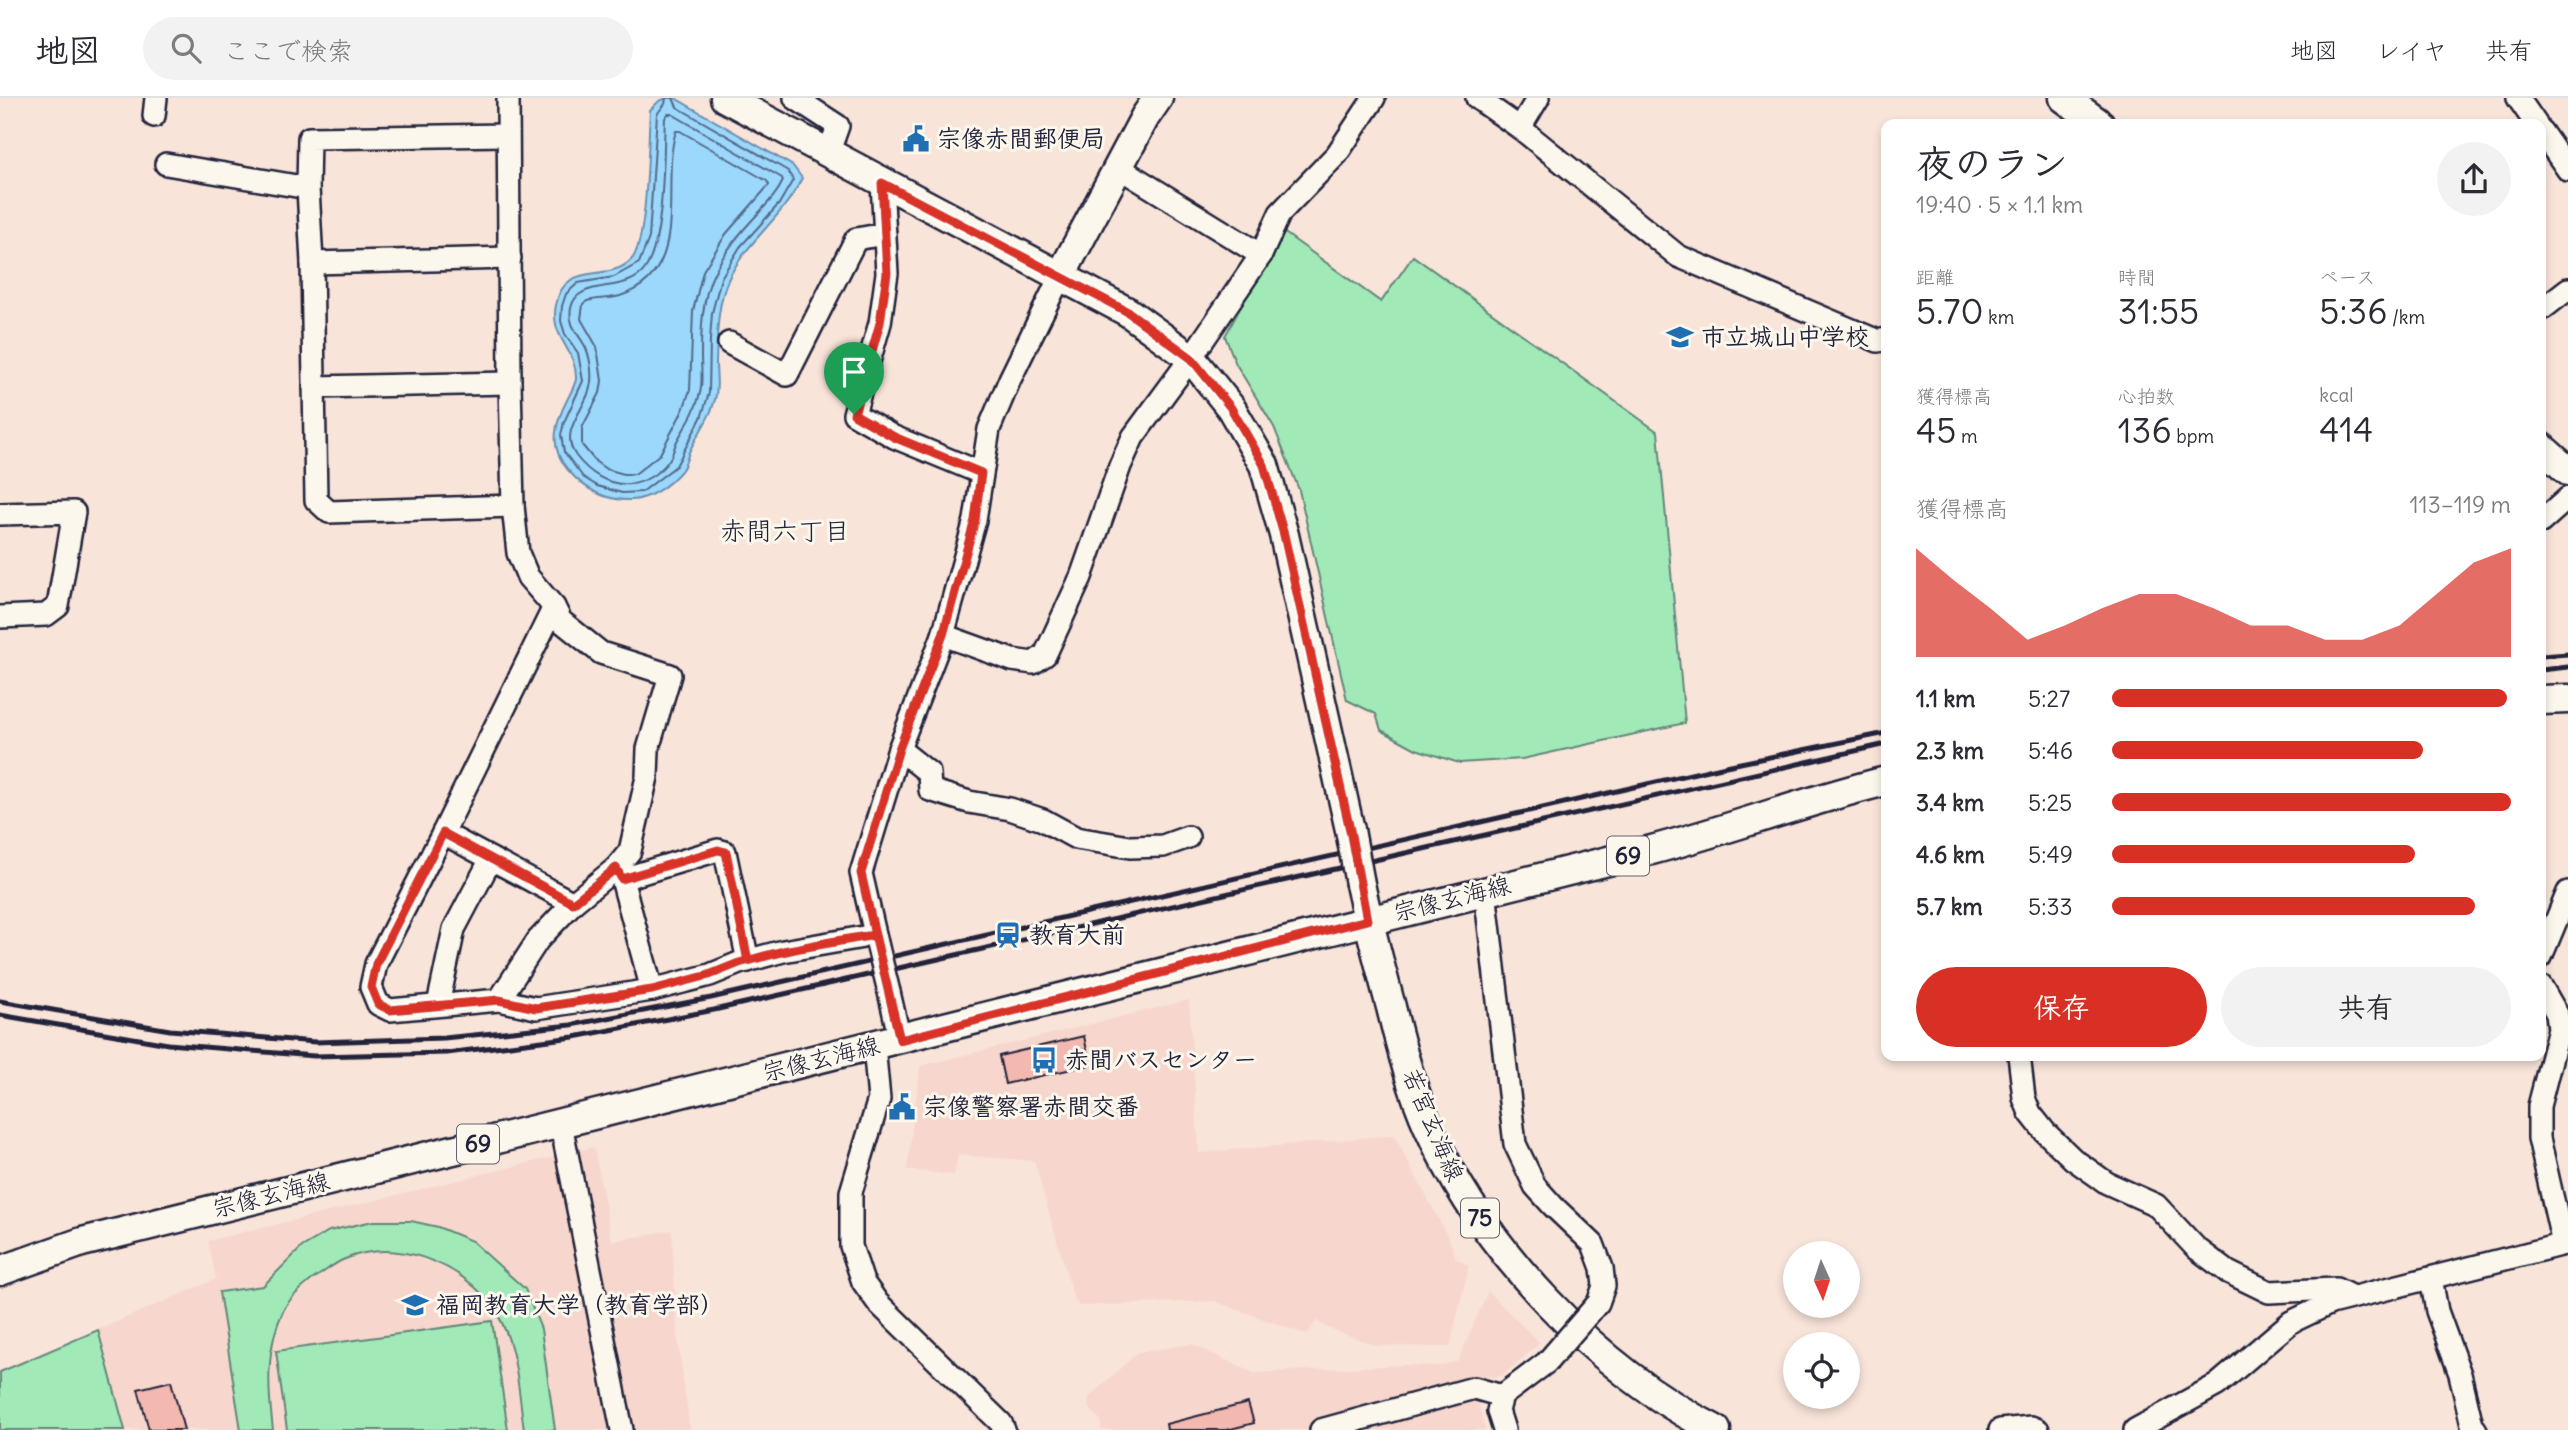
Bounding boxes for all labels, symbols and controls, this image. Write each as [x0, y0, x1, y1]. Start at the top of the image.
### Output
search box [143, 17, 633, 80]
text: 地図 [35, 29, 101, 71]
icon: search [167, 29, 205, 67]
text: ここで検索 [223, 34, 353, 67]
text: 地図 [2290, 35, 2338, 65]
text: レイヤ [2376, 35, 2447, 65]
text: 共有 [2485, 35, 2533, 65]
place label: 宗像赤間郵便局 [937, 123, 1105, 153]
public building icon: 宗像赤間郵便局 [901, 124, 931, 154]
text: 夜のラン [1916, 140, 2068, 187]
button: share [2437, 142, 2511, 216]
text: 19:40 · 5 × 1.1 km [1916, 190, 2083, 219]
text: 距離 [1916, 265, 1954, 289]
text: 時間 [2118, 265, 2156, 289]
text: ペース [2319, 265, 2375, 289]
text: 5.70 [1916, 289, 1984, 333]
text: 31:55 [2118, 289, 2199, 333]
text: 5:36 [2319, 289, 2387, 333]
text: km [1984, 305, 2014, 329]
text: /km [2387, 305, 2425, 329]
place label: 市立城山中学校 [1701, 321, 1869, 351]
school or university icon: 市立城山中学校 [1665, 322, 1695, 352]
pin [824, 342, 884, 414]
icon: arrive [835, 353, 873, 391]
text: kcal [2319, 383, 2354, 407]
text: 獲得標高 [1916, 384, 1992, 408]
text: 心拍数 [2118, 384, 2175, 408]
text: 414 [2319, 407, 2373, 451]
text: 45 [1916, 408, 1956, 452]
text: 136 [2118, 408, 2172, 452]
text: m [1956, 424, 1978, 448]
text: bpm [2172, 424, 2214, 448]
text: 113–119 m [2409, 490, 2511, 519]
text: 獲得標高 [1916, 494, 2008, 523]
district label: 赤間六丁目 [720, 514, 850, 547]
text: 1.1 km [1916, 684, 1975, 713]
text: 5:27 [2028, 684, 2070, 713]
text: 2.3 km [1916, 736, 1984, 765]
text: 5:46 [2028, 736, 2073, 765]
text: 3.4 km [1916, 788, 1984, 817]
text: 5:25 [2028, 788, 2072, 817]
road number: 69 [1607, 836, 1649, 876]
text: 4.6 km [1916, 840, 1985, 869]
text: 5:49 [2028, 840, 2073, 869]
street label: 宗像玄海線 [1390, 869, 1514, 927]
text: 5.7 km [1916, 892, 1983, 921]
text: 5:33 [2028, 892, 2073, 921]
place label: 教育大前 [1029, 919, 1125, 949]
station icon: 教育大前 [993, 920, 1023, 950]
button: 保存 [1916, 967, 2207, 1047]
button: 共有 [2221, 967, 2511, 1047]
street label: 宗像玄海線 [759, 1029, 883, 1087]
place label: 赤間バスセンター [1065, 1044, 1257, 1074]
bus stop icon: 赤間バスセンター [1029, 1045, 1059, 1075]
street label: 若宮玄海線 [1397, 1064, 1471, 1186]
place label: 宗像警察署赤間交番 [923, 1091, 1139, 1121]
public building icon: 宗像警察署赤間交番 [887, 1092, 917, 1122]
road number: 69 [457, 1124, 499, 1163]
street label: 宗像玄海線 [209, 1165, 333, 1223]
road number: 75 [1461, 1198, 1499, 1238]
north arrow [1783, 1241, 1860, 1318]
map controls [1783, 1241, 1860, 1409]
place label: 福岡教育大学（教育学部） [436, 1289, 724, 1319]
school or university icon: 福岡教育大学（教育学部） [400, 1290, 430, 1320]
button: locate [1783, 1332, 1860, 1409]

